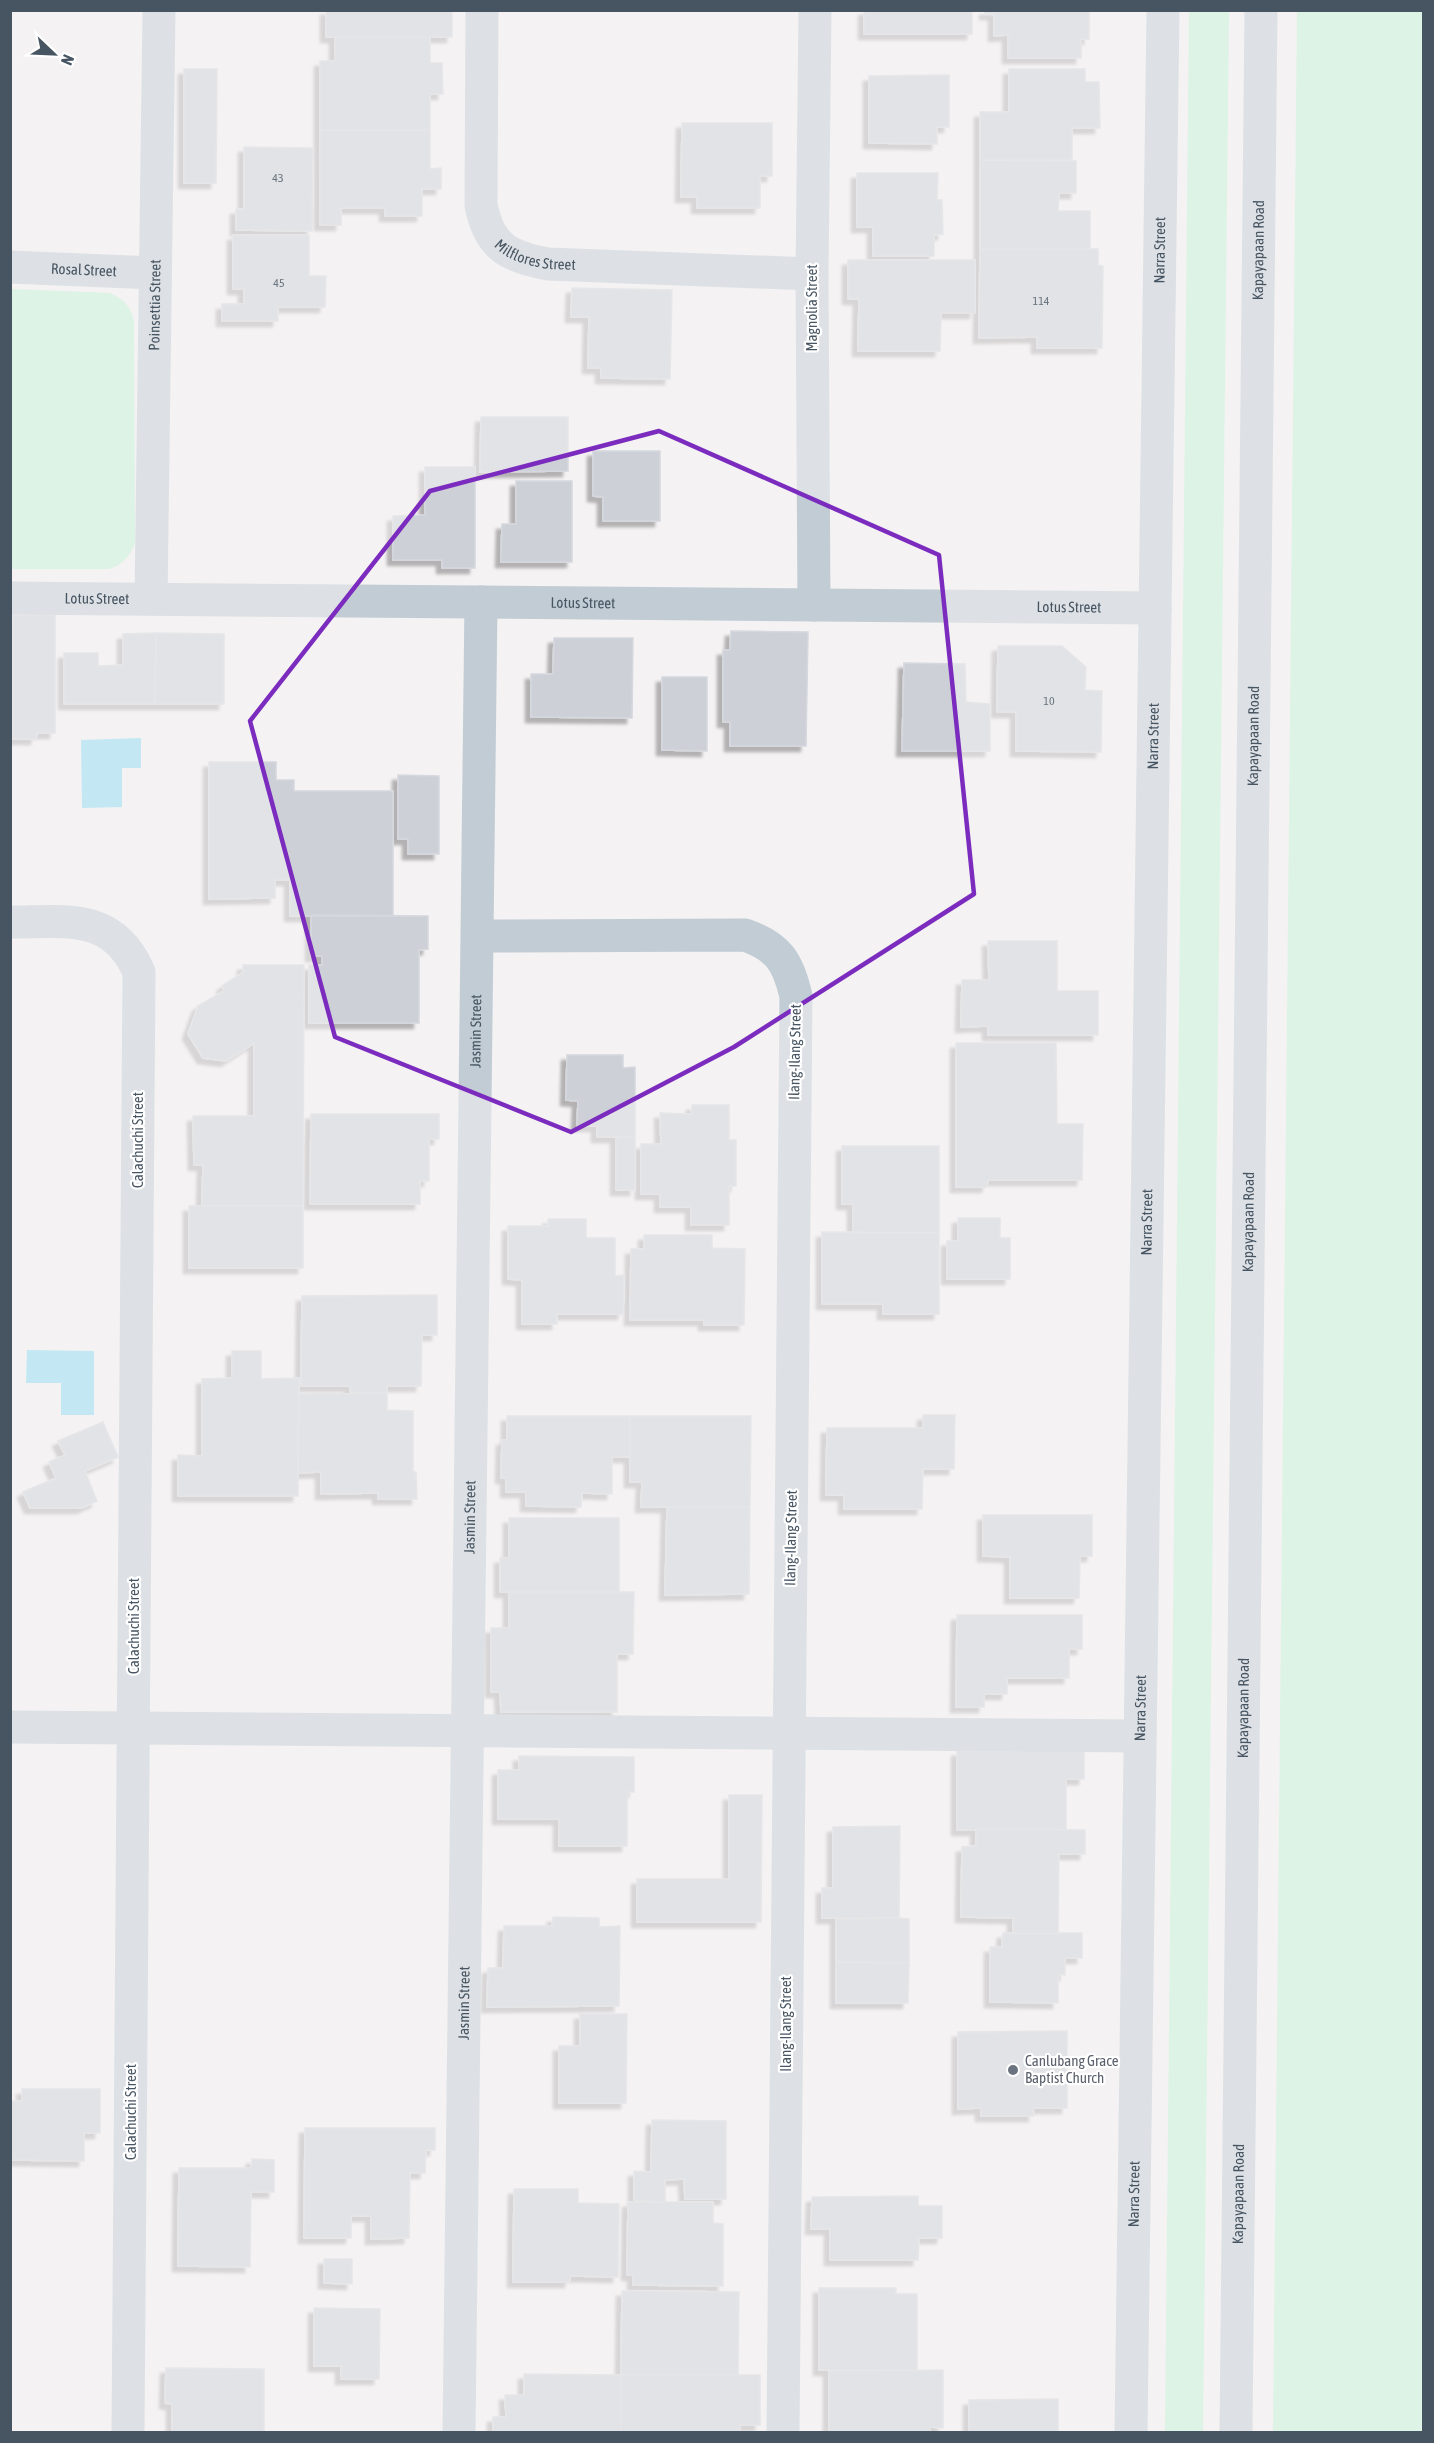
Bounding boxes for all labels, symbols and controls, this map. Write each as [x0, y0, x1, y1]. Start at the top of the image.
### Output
north arrow [24, 24, 84, 84]
text: N [58, 52, 78, 68]
house number: 43 [272, 171, 284, 185]
street label: Kapayapaan Road [1249, 200, 1267, 300]
street label: Narra Street [1150, 217, 1168, 284]
street label: Milflores Street [492, 236, 576, 273]
street label: Poinsettia Street [145, 259, 164, 351]
street label: Rosal Street [51, 260, 117, 279]
street label: Magnolia Street [803, 264, 820, 352]
house number: 45 [273, 276, 285, 290]
house number: 114 [1033, 294, 1050, 308]
street label: Lotus Street [65, 589, 129, 607]
street label: Lotus Street [551, 594, 615, 611]
street label: Lotus Street [1037, 598, 1101, 616]
street label: Kapayapaan Road [1244, 686, 1262, 786]
house number: 10 [1043, 694, 1055, 708]
street label: Narra Street [1144, 703, 1162, 769]
street label: Jasmin Street [466, 994, 484, 1068]
street label: Ilang-Ilang Street [785, 1004, 804, 1100]
street label: Calachuchi Street [129, 1092, 146, 1188]
street label: Kapayapaan Road [1239, 1172, 1257, 1272]
street label: Narra Street [1138, 1189, 1155, 1255]
street label: Jasmin Street [461, 1480, 478, 1554]
street label: Ilang-Ilang Street [781, 1490, 800, 1586]
street label: Calachuchi Street [125, 1578, 142, 1674]
street label: Kapayapaan Road [1234, 1658, 1252, 1758]
street label: Narra Street [1131, 1675, 1149, 1741]
street label: Jasmin Street [455, 1966, 473, 2040]
street label: Ilang-Ilang Street [777, 1976, 794, 2072]
place label: Canlubang Grace Baptist Church [1025, 2052, 1119, 2086]
marker: Canlubang Grace Baptist Church [1006, 2063, 1020, 2077]
street label: Calachuchi Street [122, 2064, 139, 2160]
street label: Kapayapaan Road [1229, 2144, 1247, 2244]
street label: Narra Street [1125, 2161, 1143, 2227]

